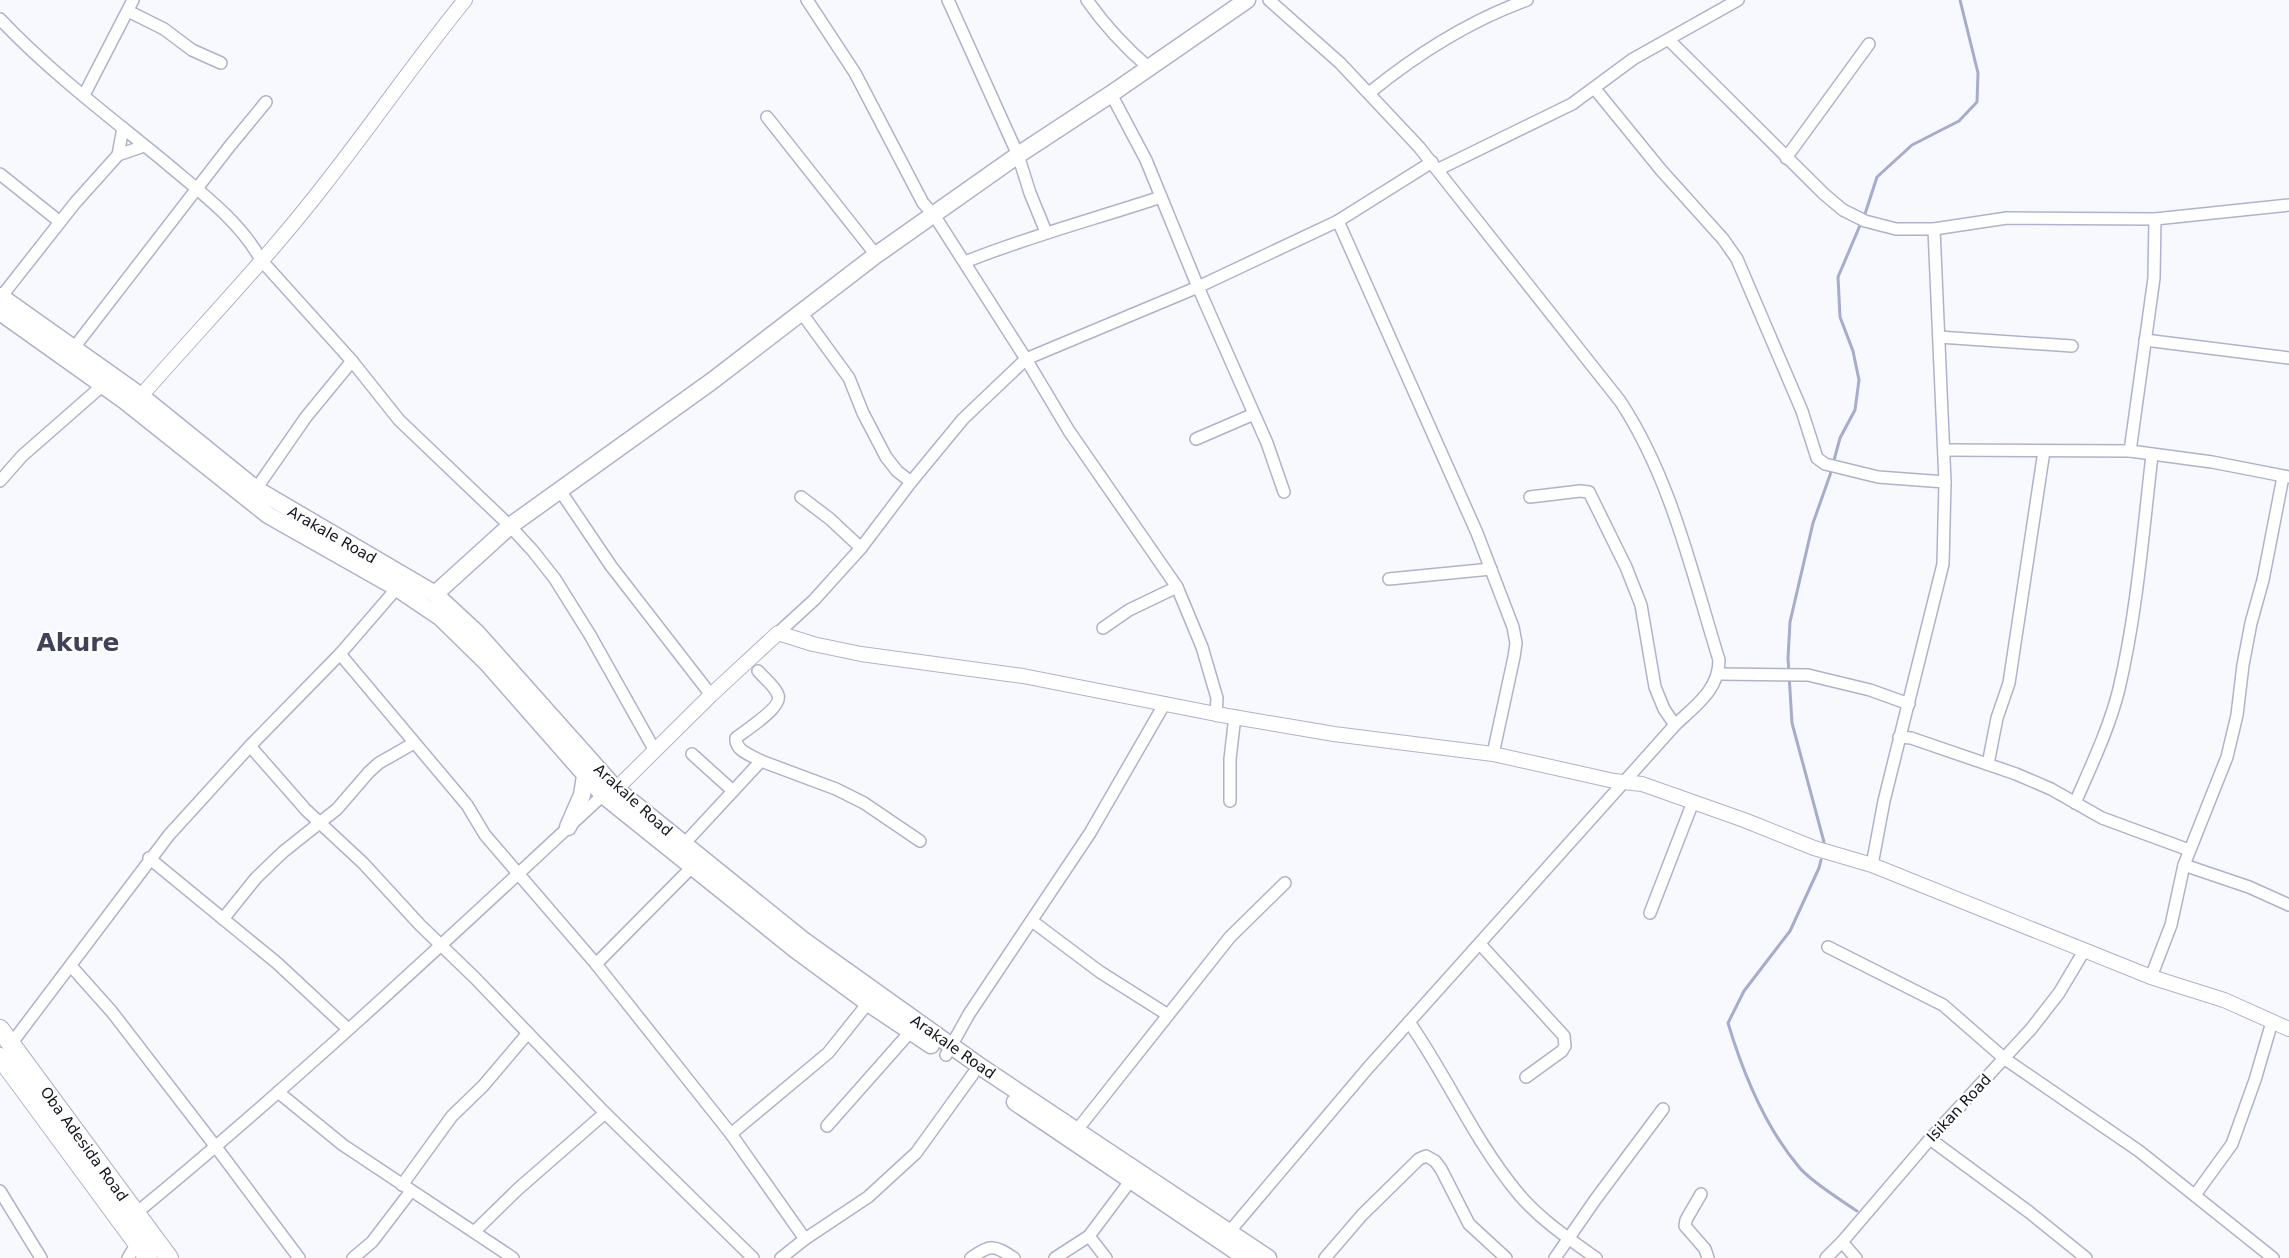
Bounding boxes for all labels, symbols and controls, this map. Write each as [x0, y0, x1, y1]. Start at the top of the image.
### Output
street label: Arakale Road [285, 502, 379, 568]
district label: Akure [36, 628, 120, 657]
street label: Arakale Road [590, 760, 676, 840]
street label: Arakale Road [907, 1011, 999, 1083]
street label: Isikan Road [1923, 1070, 1995, 1146]
street label: Oba Adesida Road [36, 1083, 132, 1205]

